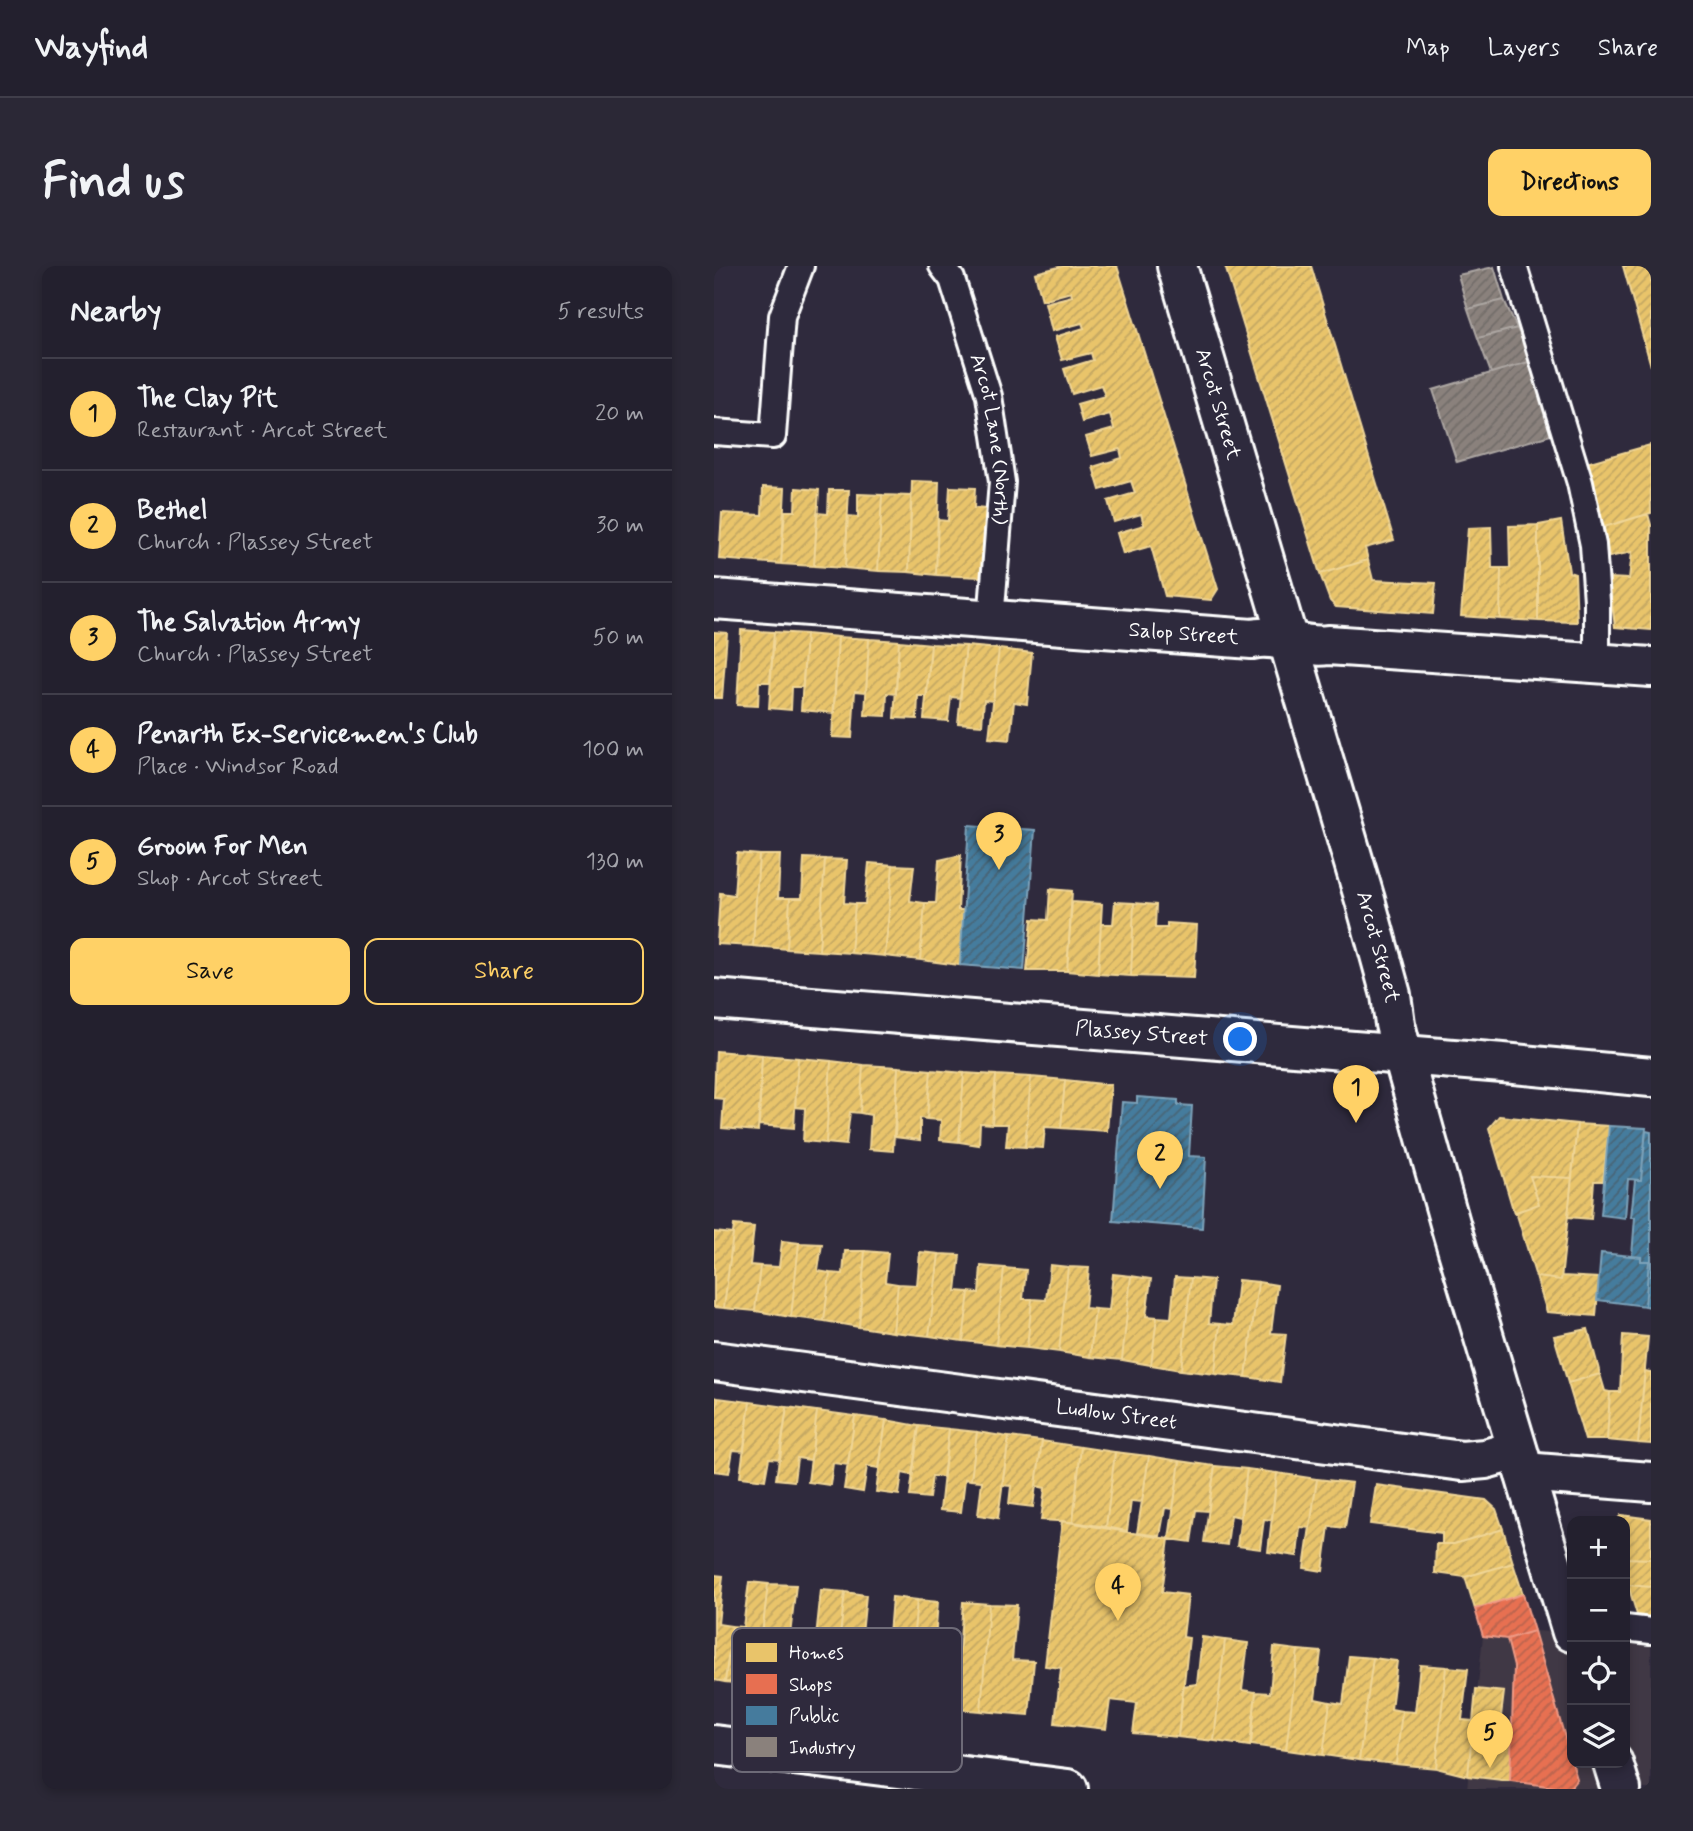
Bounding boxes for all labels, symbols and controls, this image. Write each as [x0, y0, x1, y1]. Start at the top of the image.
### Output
text: Wayfind [35, 26, 148, 70]
text: Map [1406, 33, 1450, 64]
text: Layers [1488, 33, 1560, 64]
text: Share [1598, 33, 1658, 64]
button: Directions [1488, 149, 1651, 216]
text: Find us [42, 150, 185, 215]
text: Nearby [70, 292, 161, 331]
text: 5 results [558, 297, 644, 327]
street label: Arcot Street [1188, 345, 1248, 464]
street label: Arcot Lane (North) [962, 350, 1016, 526]
text: The Clay Pit [137, 382, 278, 416]
text: 1 [88, 399, 98, 429]
text: 20 m [595, 399, 644, 429]
text: Restaurant · Arcot Street [137, 416, 388, 446]
text: Bethel [137, 494, 207, 528]
text: 2 [87, 511, 99, 541]
text: 30 m [596, 511, 644, 541]
text: Church · Plassey Street [137, 528, 373, 558]
text: The Salvation Army [137, 606, 361, 640]
street label: Salop Street [1128, 616, 1240, 652]
text: 3 [88, 623, 98, 653]
text: 50 m [593, 623, 644, 653]
text: Church · Plassey Street [137, 640, 373, 670]
text: Penarth Ex-Servicemen's Club [137, 718, 478, 752]
text: 4 [86, 735, 100, 765]
text: 100 m [582, 735, 644, 765]
text: Place · Windsor Road [137, 752, 339, 782]
pin: 3 [976, 812, 1022, 870]
text: Groom For Men [137, 830, 308, 864]
text: 5 [86, 847, 100, 877]
text: 130 m [586, 847, 644, 877]
text: Shop · Arcot Street [137, 864, 323, 894]
street label: Arcot Street [1349, 888, 1406, 1005]
button: Save [70, 938, 350, 1005]
button: Share [364, 938, 644, 1005]
street label: Plassey Street [1074, 1014, 1209, 1053]
your location [1223, 1022, 1257, 1056]
pin: 1 [1333, 1065, 1379, 1123]
pin: 2 [1137, 1131, 1183, 1189]
street label: Ludlow Street [1054, 1393, 1179, 1437]
map controls [1567, 1516, 1630, 1768]
button: + [1567, 1516, 1630, 1579]
pin: 4 [1095, 1563, 1141, 1621]
button: − [1567, 1579, 1630, 1642]
legend [732, 1628, 962, 1772]
text: Homes [789, 1641, 844, 1666]
button: locate [1567, 1642, 1630, 1705]
text: Shops [789, 1673, 832, 1698]
text: Public [789, 1704, 840, 1729]
button: layers [1567, 1705, 1630, 1768]
pin: 5 [1467, 1710, 1513, 1768]
text: Industry [789, 1736, 856, 1761]

